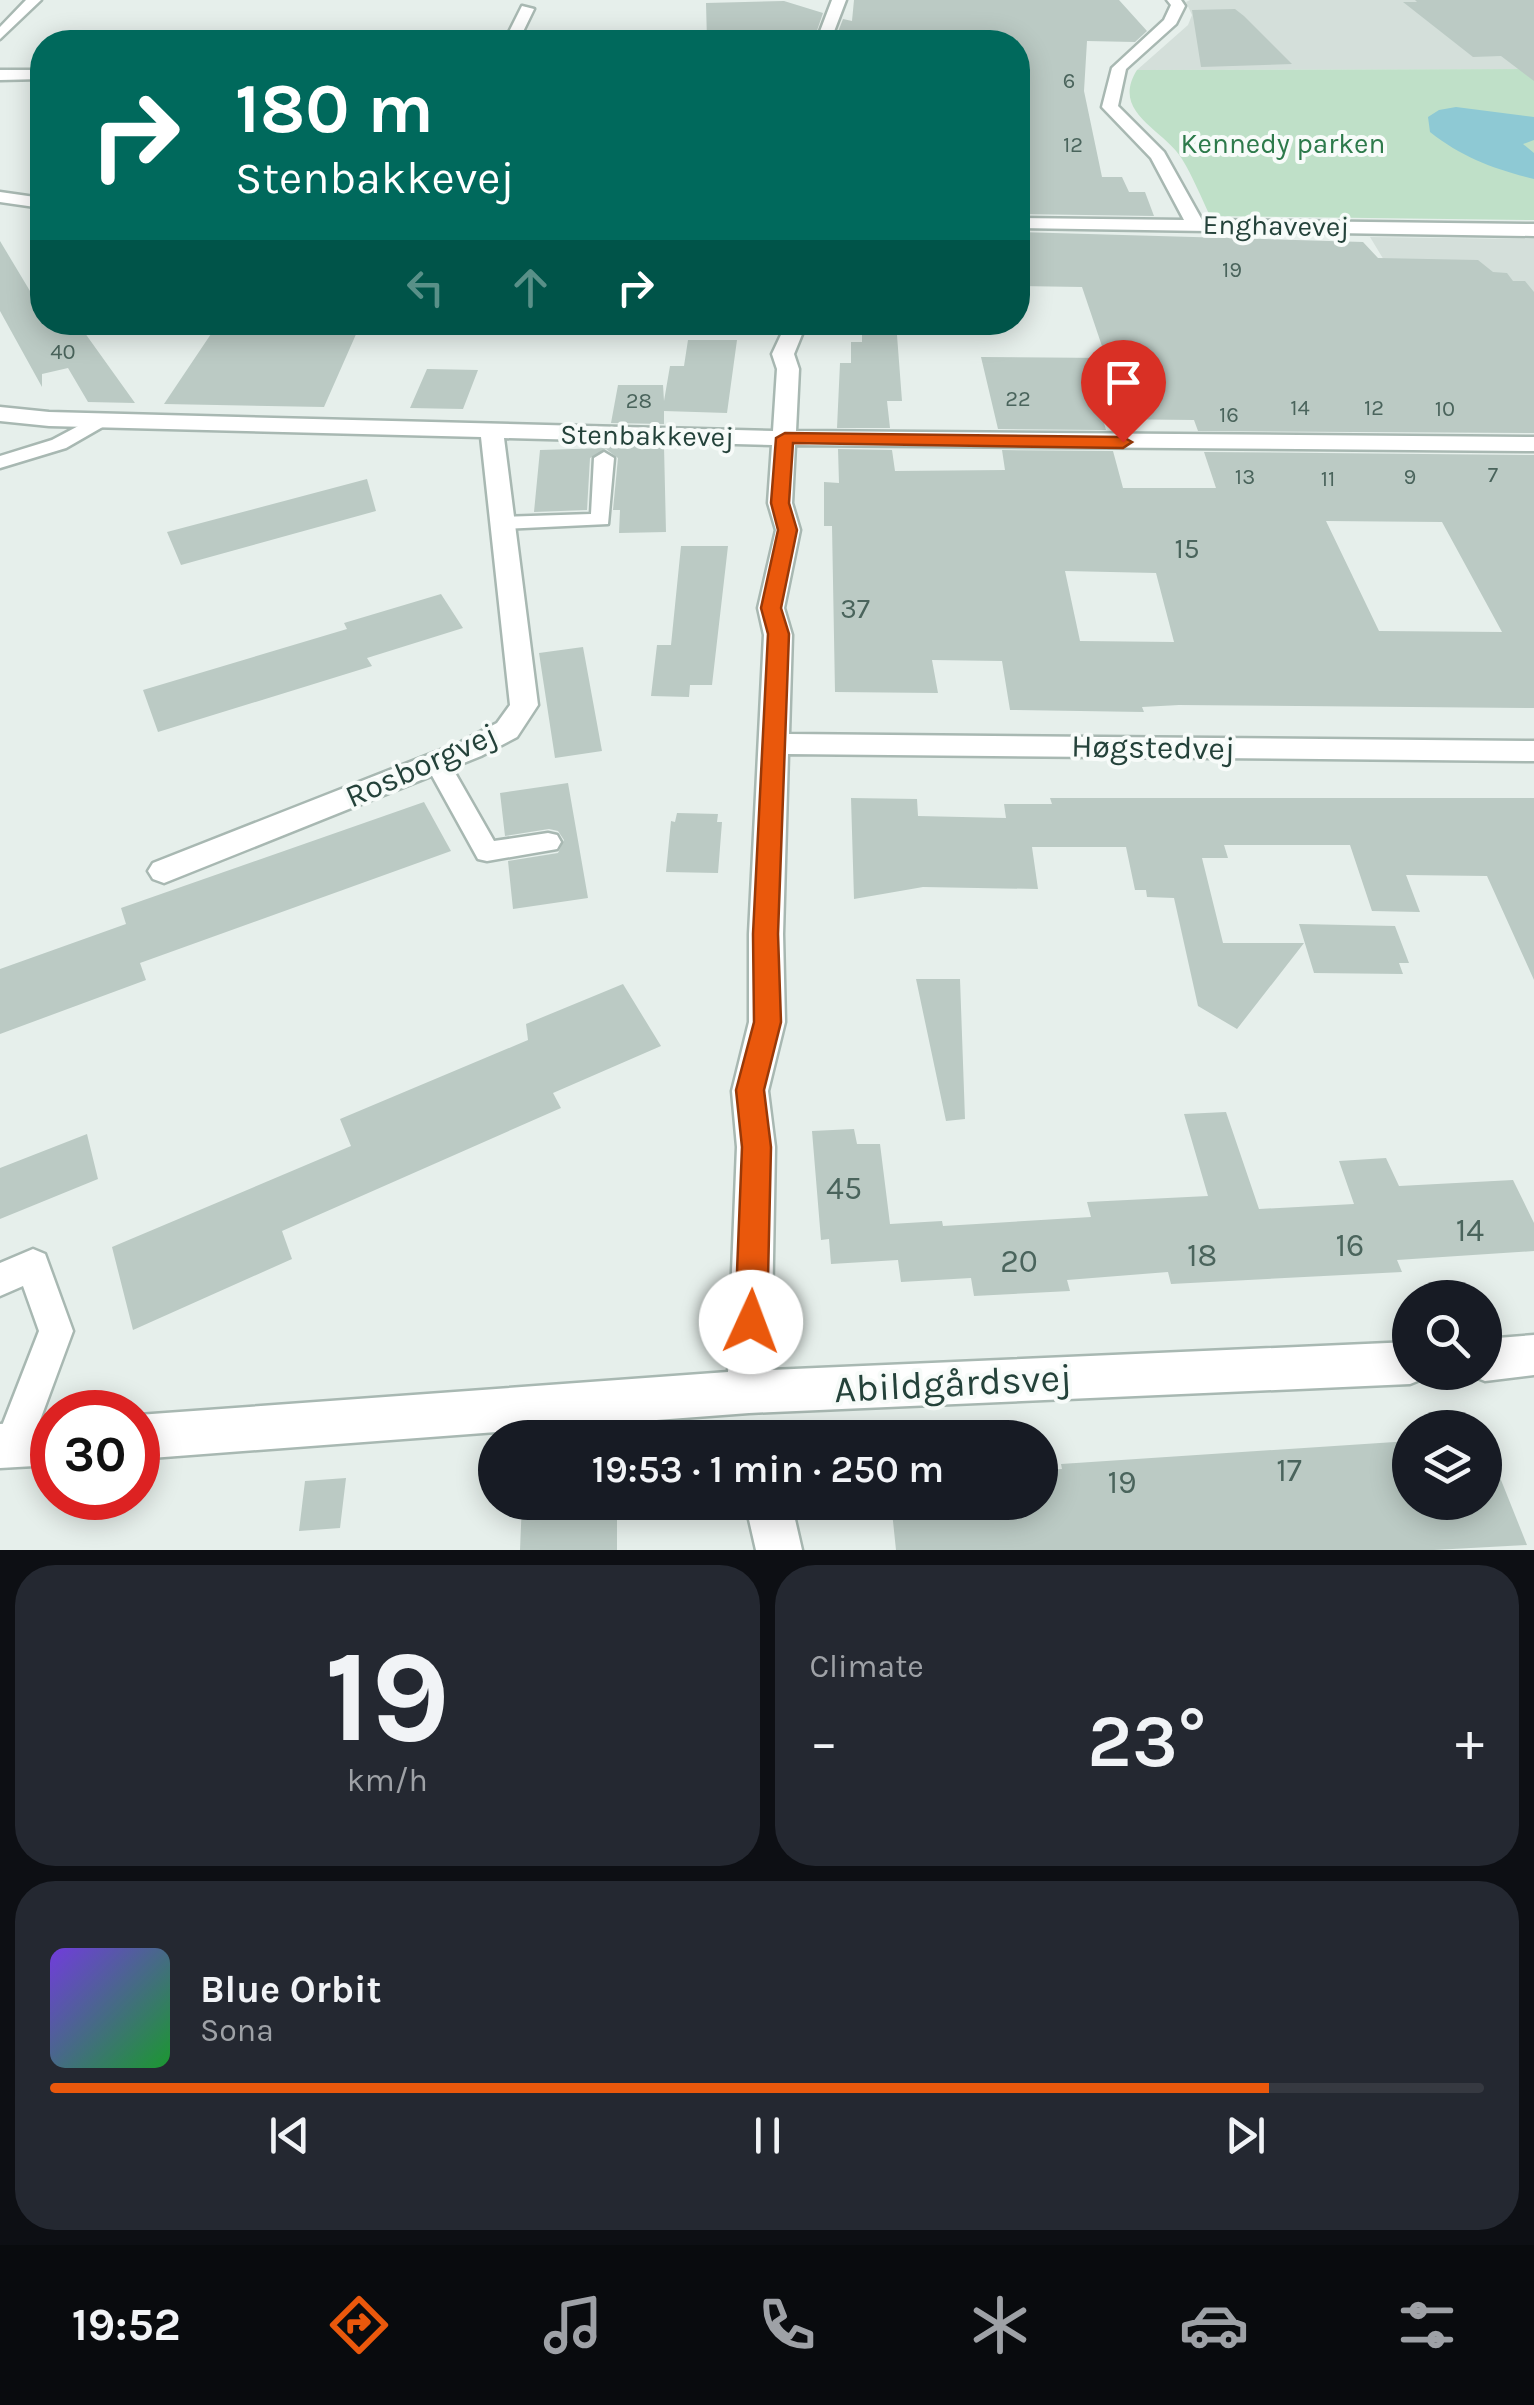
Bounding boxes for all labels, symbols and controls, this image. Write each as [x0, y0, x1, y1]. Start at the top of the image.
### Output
text: 180 m [235, 68, 434, 150]
house number: 6 [1063, 68, 1075, 94]
icon: right [70, 70, 200, 200]
park label: Kennedy parken [1181, 127, 1385, 160]
house number: 12 [1063, 132, 1083, 158]
text: Stenbakkevej [235, 152, 514, 204]
street label: Enghavevej [1202, 208, 1349, 243]
house number: 19 [1222, 257, 1242, 283]
icon: left [398, 260, 453, 315]
icon: ahead [503, 260, 558, 315]
icon: right [608, 260, 663, 315]
house number: 40 [50, 339, 76, 365]
pin [1081, 340, 1166, 443]
icon: arrive [1096, 355, 1151, 410]
house number: 22 [1005, 386, 1031, 412]
house number: 28 [626, 388, 652, 414]
house number: 14 [1290, 395, 1310, 421]
house number: 12 [1364, 395, 1384, 421]
house number: 10 [1435, 396, 1455, 422]
house number: 16 [1219, 402, 1239, 428]
street label: Stenbakkevej [560, 417, 734, 454]
house number: 7 [1488, 462, 1498, 488]
house number: 13 [1235, 464, 1255, 490]
house number: 9 [1404, 464, 1416, 490]
house number: 11 [1321, 466, 1335, 492]
house number: 15 [1174, 532, 1200, 565]
house number: 37 [840, 592, 870, 625]
street label: Rosborgvej [340, 716, 503, 815]
street label: Høgstedvej [1071, 728, 1235, 767]
house number: 45 [826, 1170, 862, 1207]
house number: 14 [1456, 1212, 1484, 1249]
house number: 16 [1336, 1227, 1364, 1264]
house number: 18 [1187, 1237, 1217, 1274]
house number: 20 [1000, 1243, 1038, 1280]
position arrow [699, 1270, 803, 1374]
map controls [1392, 1280, 1502, 1520]
button: search [1392, 1280, 1502, 1390]
street label: Abildgårdsvej [833, 1355, 1073, 1412]
speed limit sign: 30 [30, 1390, 160, 1520]
button: layers [1392, 1410, 1502, 1520]
text: 19:53 · 1 min · 250 m [592, 1447, 944, 1492]
house number: 17 [1276, 1452, 1302, 1489]
house number: 19 [1107, 1464, 1137, 1501]
text: 19 [324, 1621, 450, 1773]
text: Climate [810, 1648, 924, 1685]
text: 23° [1087, 1697, 1206, 1785]
text: − [810, 1710, 838, 1774]
text: + [1455, 1710, 1484, 1774]
text: km/h [347, 1762, 428, 1799]
text: Blue Orbit [200, 1967, 381, 2012]
text: Sona [200, 2012, 274, 2049]
icon: previous [262, 2108, 317, 2163]
icon: pause [740, 2108, 795, 2163]
icon: next [1218, 2108, 1273, 2163]
icon: directions [324, 2290, 394, 2360]
icon: music [538, 2290, 608, 2360]
icon: phone [752, 2290, 822, 2360]
icon: climate [965, 2290, 1035, 2360]
icon: car [1179, 2290, 1249, 2360]
icon: filters [1392, 2290, 1462, 2360]
text: 19:52 [72, 2299, 181, 2351]

